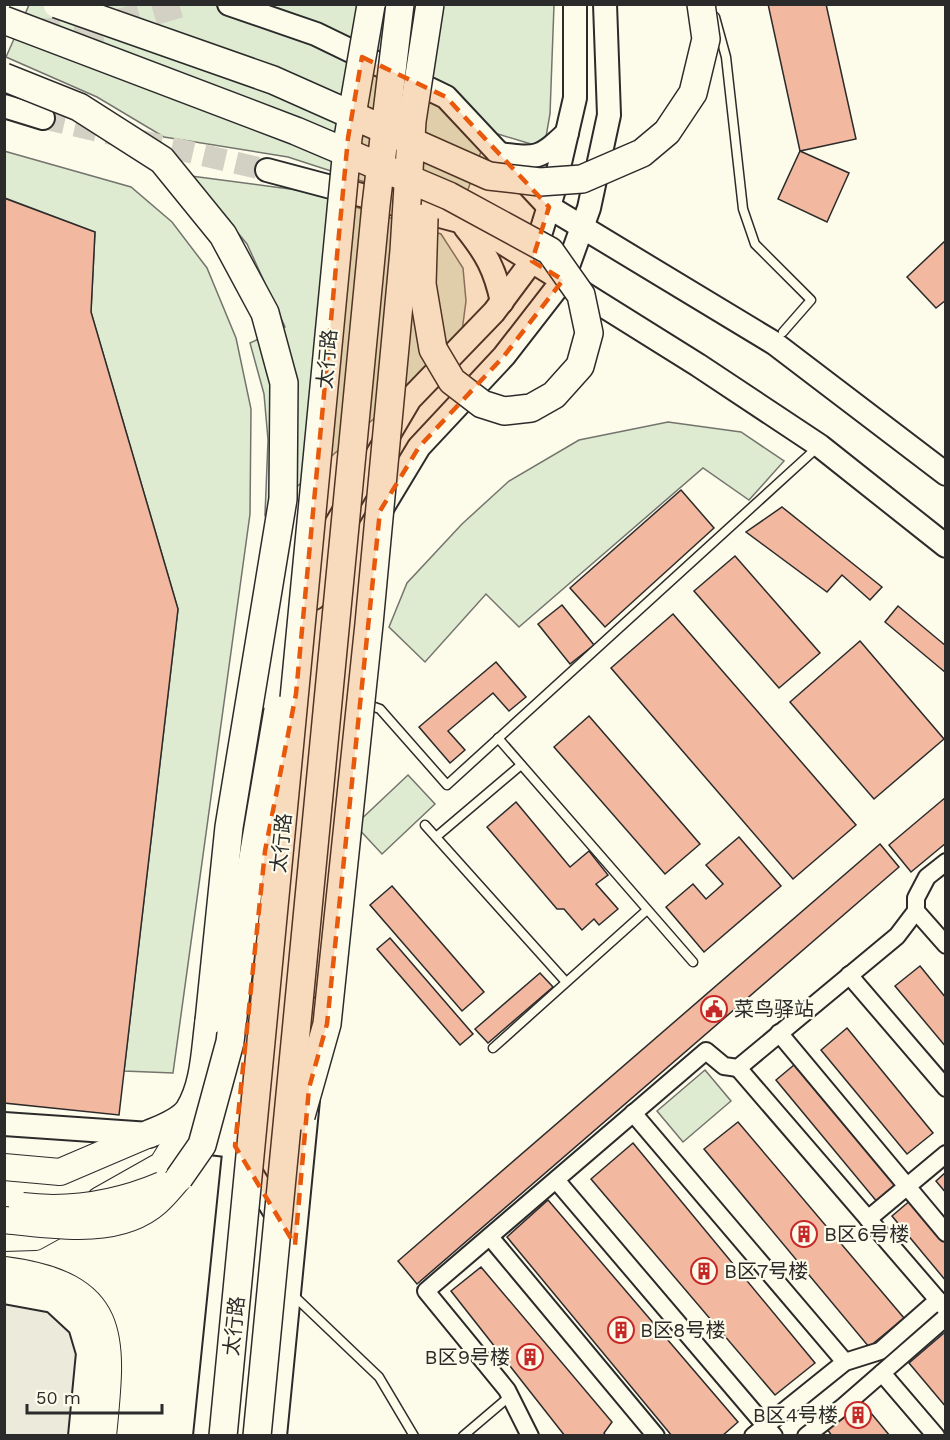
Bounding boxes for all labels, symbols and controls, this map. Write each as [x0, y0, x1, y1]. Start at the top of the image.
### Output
street label: 太行路 [312, 328, 342, 390]
street label: 太行路 [266, 812, 296, 874]
public building icon: 菜鸟驿站 [699, 994, 729, 1024]
place label: 菜鸟驿站 [734, 997, 814, 1021]
building icon: B区6号楼 [789, 1219, 819, 1249]
place label: B区6号楼 [824, 1222, 909, 1246]
building icon: B区7号楼 [689, 1256, 719, 1286]
place label: B区7号楼 [724, 1259, 808, 1283]
street label: 太行路 [219, 1295, 249, 1357]
building icon: B区8号楼 [606, 1315, 636, 1345]
place label: B区8号楼 [640, 1318, 725, 1342]
building icon: B区9号楼 [515, 1342, 545, 1372]
place label: B区9号楼 [425, 1345, 510, 1369]
scale bar [27, 1377, 162, 1415]
text: 50 m [36, 1387, 81, 1408]
building icon: B区4号楼 [843, 1400, 873, 1430]
place label: B区4号楼 [753, 1403, 838, 1427]

